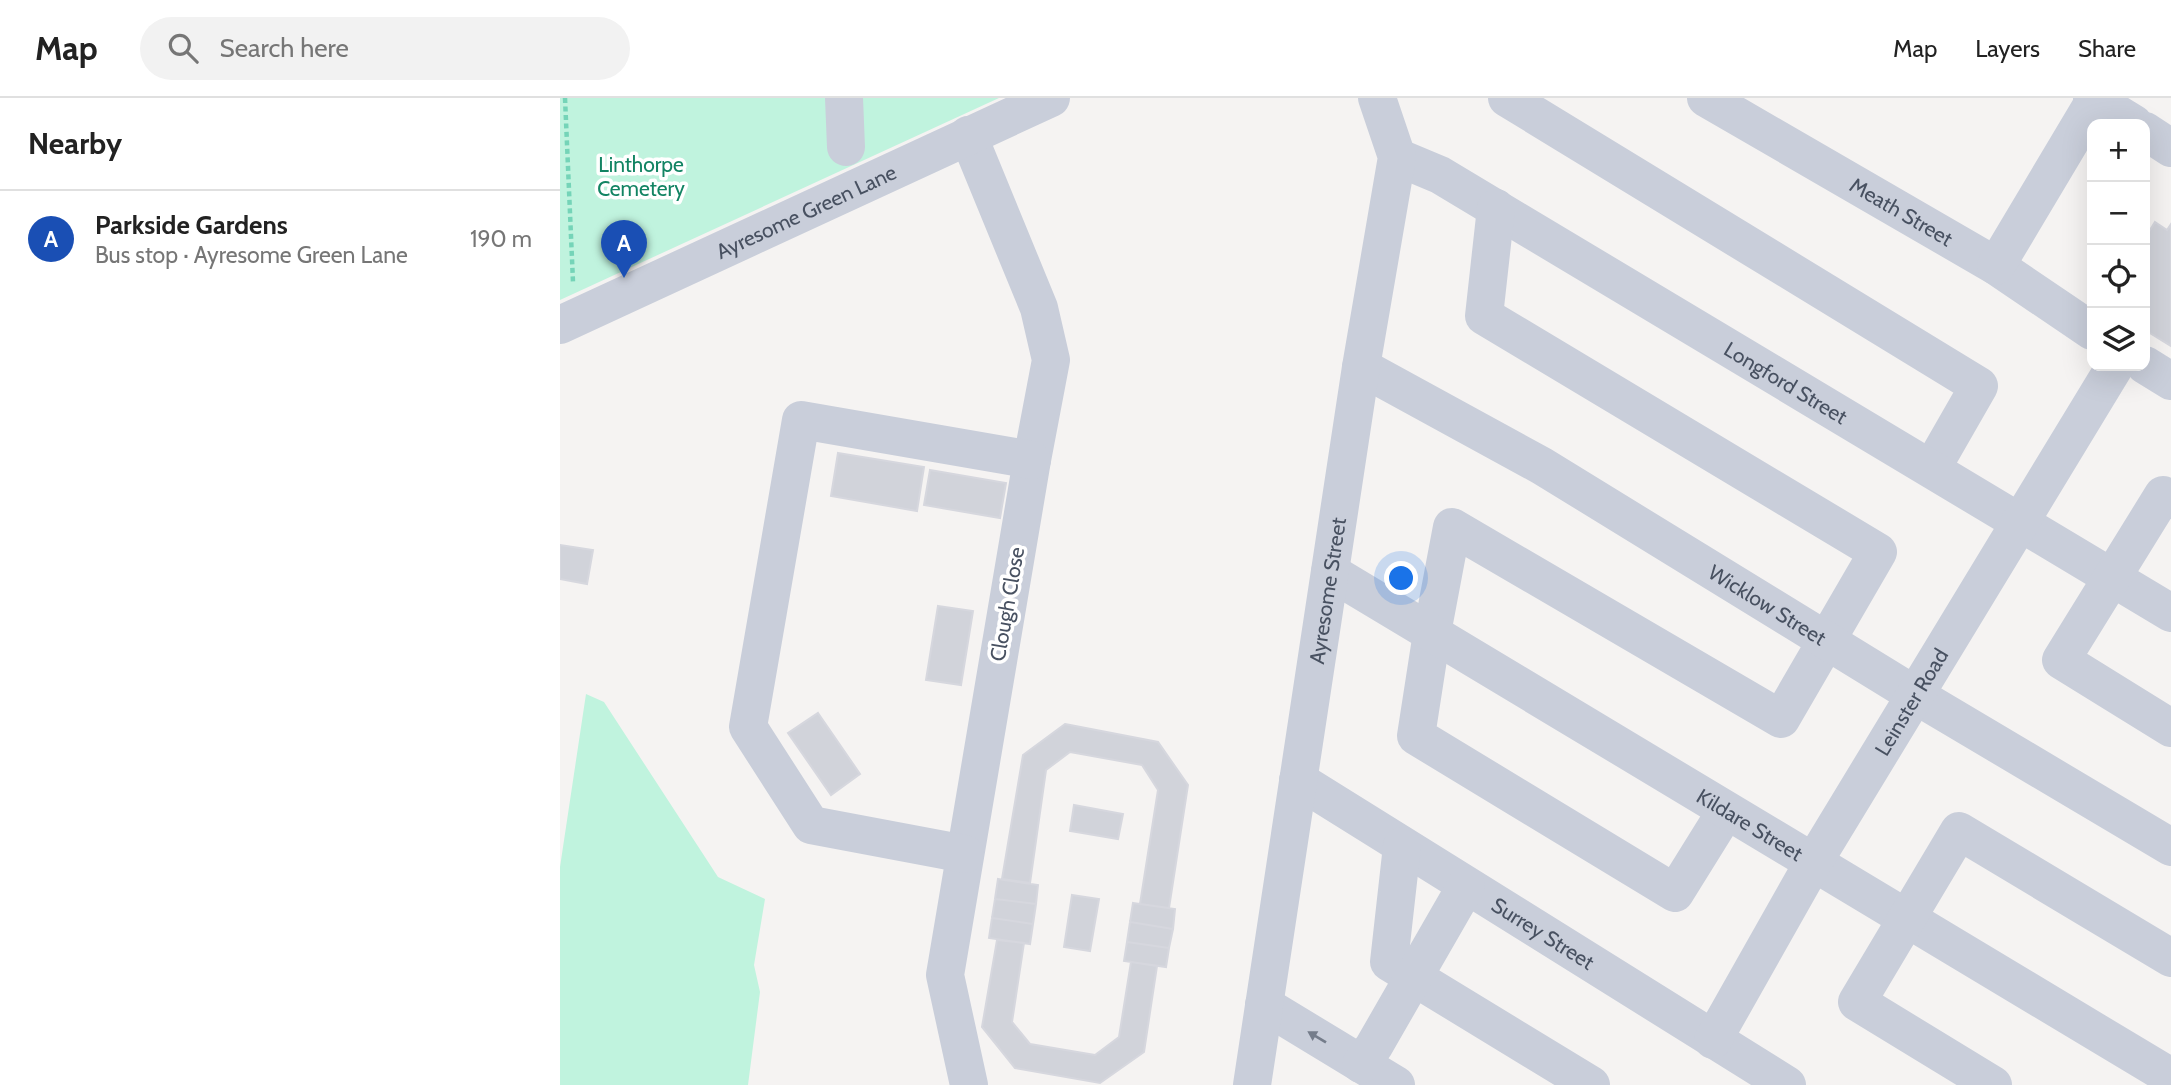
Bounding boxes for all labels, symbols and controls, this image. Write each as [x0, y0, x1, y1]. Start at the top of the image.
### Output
search box [140, 17, 630, 80]
text: Map [35, 28, 98, 68]
icon: search [164, 29, 202, 67]
text: Search here [220, 32, 349, 64]
text: Map [1893, 34, 1937, 63]
text: Layers [1975, 34, 2040, 63]
text: Share [2078, 34, 2136, 63]
map controls [2087, 119, 2150, 371]
button: + [2087, 119, 2150, 182]
text: Nearby [28, 125, 122, 162]
park label: Linthorpe Cemetery [597, 152, 685, 201]
street label: Ayresome Green Lane [712, 159, 900, 264]
street label: Meath Street [1846, 172, 1957, 251]
button: − [2087, 182, 2150, 245]
text: Parkside Gardens [95, 209, 288, 241]
pin: A [601, 220, 647, 278]
text: A [44, 225, 58, 253]
text: 190 m [470, 225, 532, 253]
text: Bus stop · Ayresome Green Lane [95, 241, 408, 269]
button: locate [2087, 245, 2150, 308]
button: layers [2087, 308, 2150, 371]
street label: Longford Street [1720, 336, 1852, 429]
street label: Ayresome Street [1304, 516, 1351, 666]
street label: Clough Close [985, 545, 1029, 663]
street label: Wicklow Street [1704, 559, 1831, 650]
your location [1384, 561, 1418, 595]
street label: Leinster Road [1869, 644, 1953, 760]
street label: Kildare Street [1692, 783, 1808, 866]
street label: Surrey Street [1487, 892, 1599, 974]
one-way arrow [1307, 1030, 1326, 1043]

